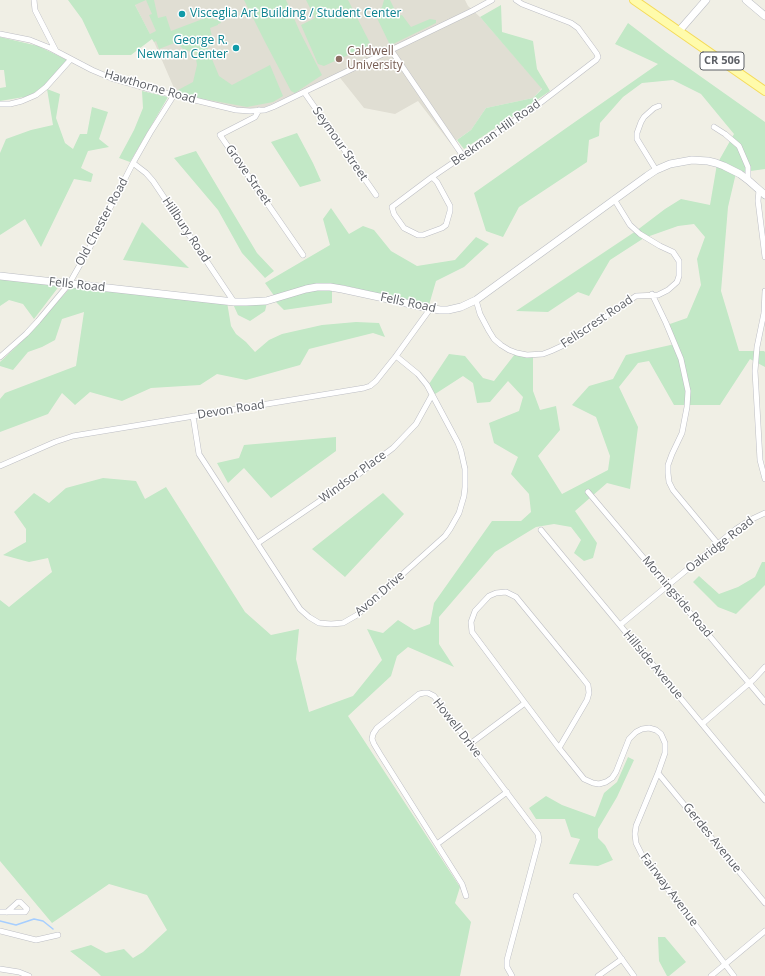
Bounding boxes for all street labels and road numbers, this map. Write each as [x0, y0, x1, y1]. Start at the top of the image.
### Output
road number: CR 506 [700, 52, 744, 70]
street label: Hawthorne Road [103, 67, 197, 107]
street label: Beekman Hill Road [449, 97, 543, 169]
street label: Seymour Street [309, 104, 371, 184]
street label: Grove Street [222, 142, 274, 208]
street label: Old Chester Road [73, 175, 131, 269]
street label: Hillbury Road [159, 195, 213, 265]
street label: Fells Road [48, 275, 106, 295]
street label: Fells Road [379, 290, 437, 316]
street label: Fellscrest Road [558, 293, 636, 351]
street label: Devon Road [196, 398, 266, 422]
street label: Windsor Place [317, 448, 389, 506]
street label: Oakridge Road [683, 514, 757, 576]
street label: Morningside Road [639, 553, 715, 641]
street label: Avon Drive [352, 569, 408, 619]
street label: Hillside Avenue [620, 628, 686, 702]
street label: Howell Drive [430, 696, 484, 760]
street label: Gerdes Avenue [680, 800, 744, 876]
street label: Fairway Avenue [637, 851, 701, 929]

